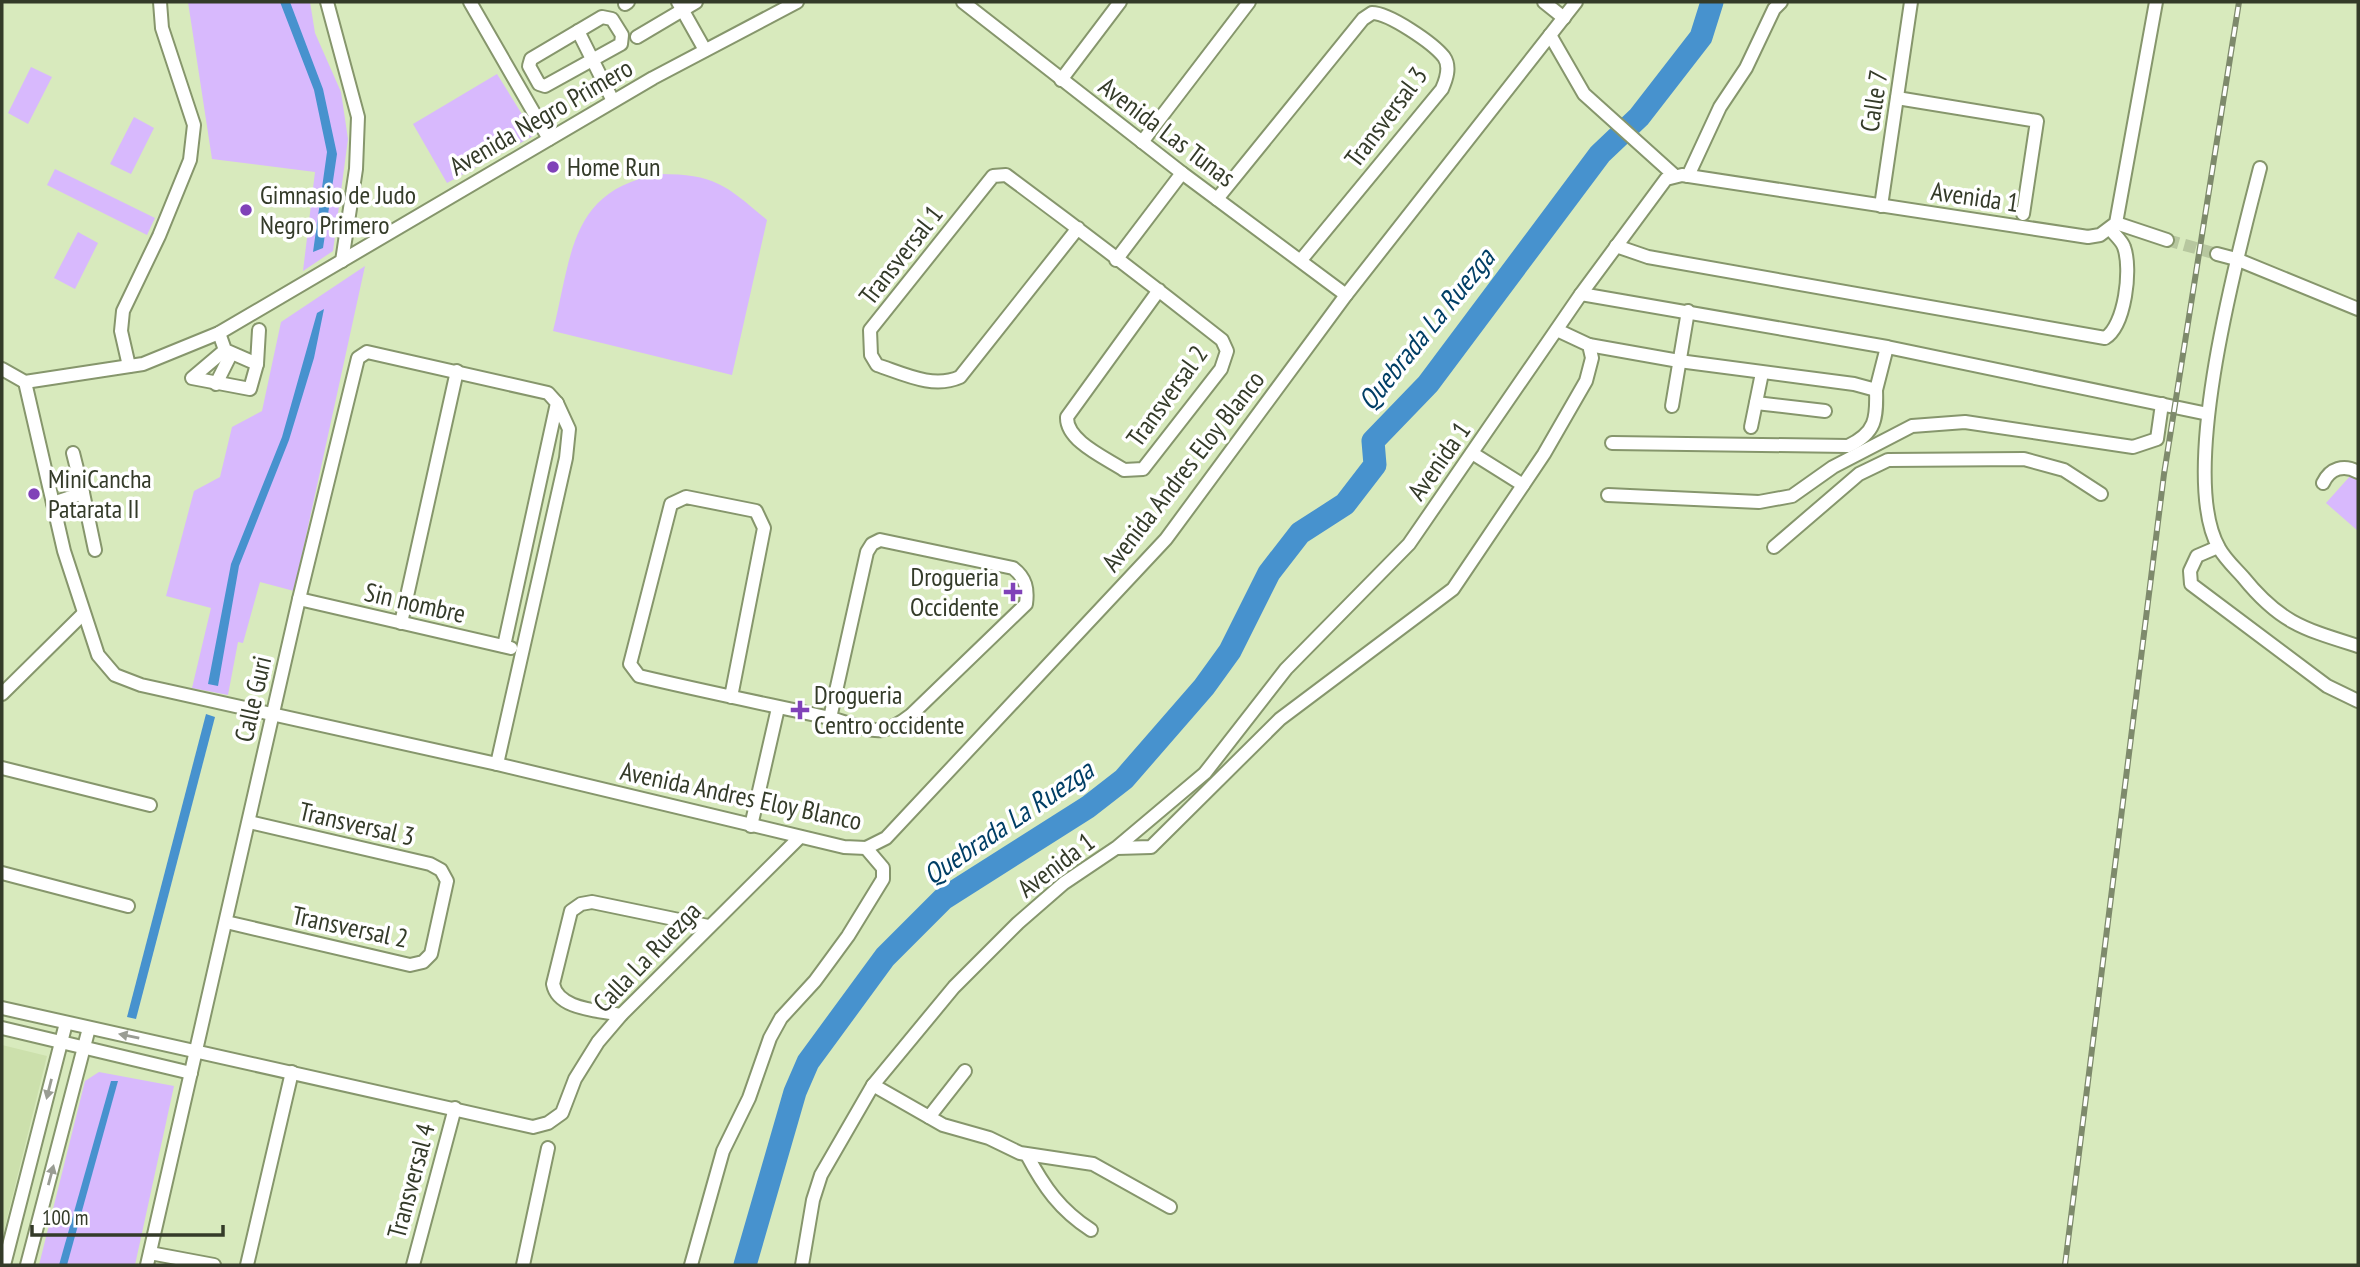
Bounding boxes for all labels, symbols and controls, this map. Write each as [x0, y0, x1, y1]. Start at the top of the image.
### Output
street label: Avenida Negro Primero [443, 51, 638, 182]
street label: Transversal 3 [1337, 60, 1434, 174]
street label: Calle 7 [1852, 68, 1895, 134]
street label: Avenida Las Tunas [1093, 70, 1242, 194]
place label: Home Run [567, 150, 661, 183]
marker: Home Run [545, 159, 561, 175]
street label: Avenida 1 [1929, 174, 2021, 219]
place label: Gimnasio de Judo Negro Primero [260, 178, 416, 241]
street label: Transversal 1 [851, 198, 950, 311]
marker: Gimnasio de Judo Negro Primero [238, 202, 254, 218]
water label: Quebrada La Ruezga [1349, 239, 1503, 417]
street label: Transversal 2 [1119, 338, 1214, 453]
street label: Avenida Andres Eloy Blanco [1094, 364, 1271, 578]
street label: Avenida 1 [1400, 415, 1477, 506]
place label: MiniCancha Patarata II [48, 462, 152, 525]
marker: MiniCancha Patarata II [26, 486, 42, 502]
place label: Drogueria Occidente [910, 560, 999, 623]
street label: Sin nombre [362, 575, 469, 630]
marker: Drogueria Occidente [1005, 584, 1021, 600]
street label: Calle Guri [227, 653, 278, 745]
place label: Drogueria Centro occidente [814, 678, 964, 741]
marker: Drogueria Centro occidente [792, 702, 808, 718]
water label: Quebrada La Ruezga [915, 750, 1102, 892]
street label: Avenida Andres Eloy Blanco [617, 754, 865, 837]
street label: Transversal 3 [296, 794, 418, 853]
street label: Avenida 1 [1011, 825, 1101, 904]
street label: Calla La Ruezga [586, 894, 708, 1019]
street label: Transversal 2 [289, 898, 411, 955]
one-way arrow [118, 1031, 140, 1042]
one-way arrow [43, 1078, 54, 1100]
street label: Transversal 4 [379, 1120, 442, 1242]
one-way arrow [46, 1164, 57, 1186]
scale bar [32, 1194, 222, 1238]
text: 100 m [42, 1204, 88, 1231]

